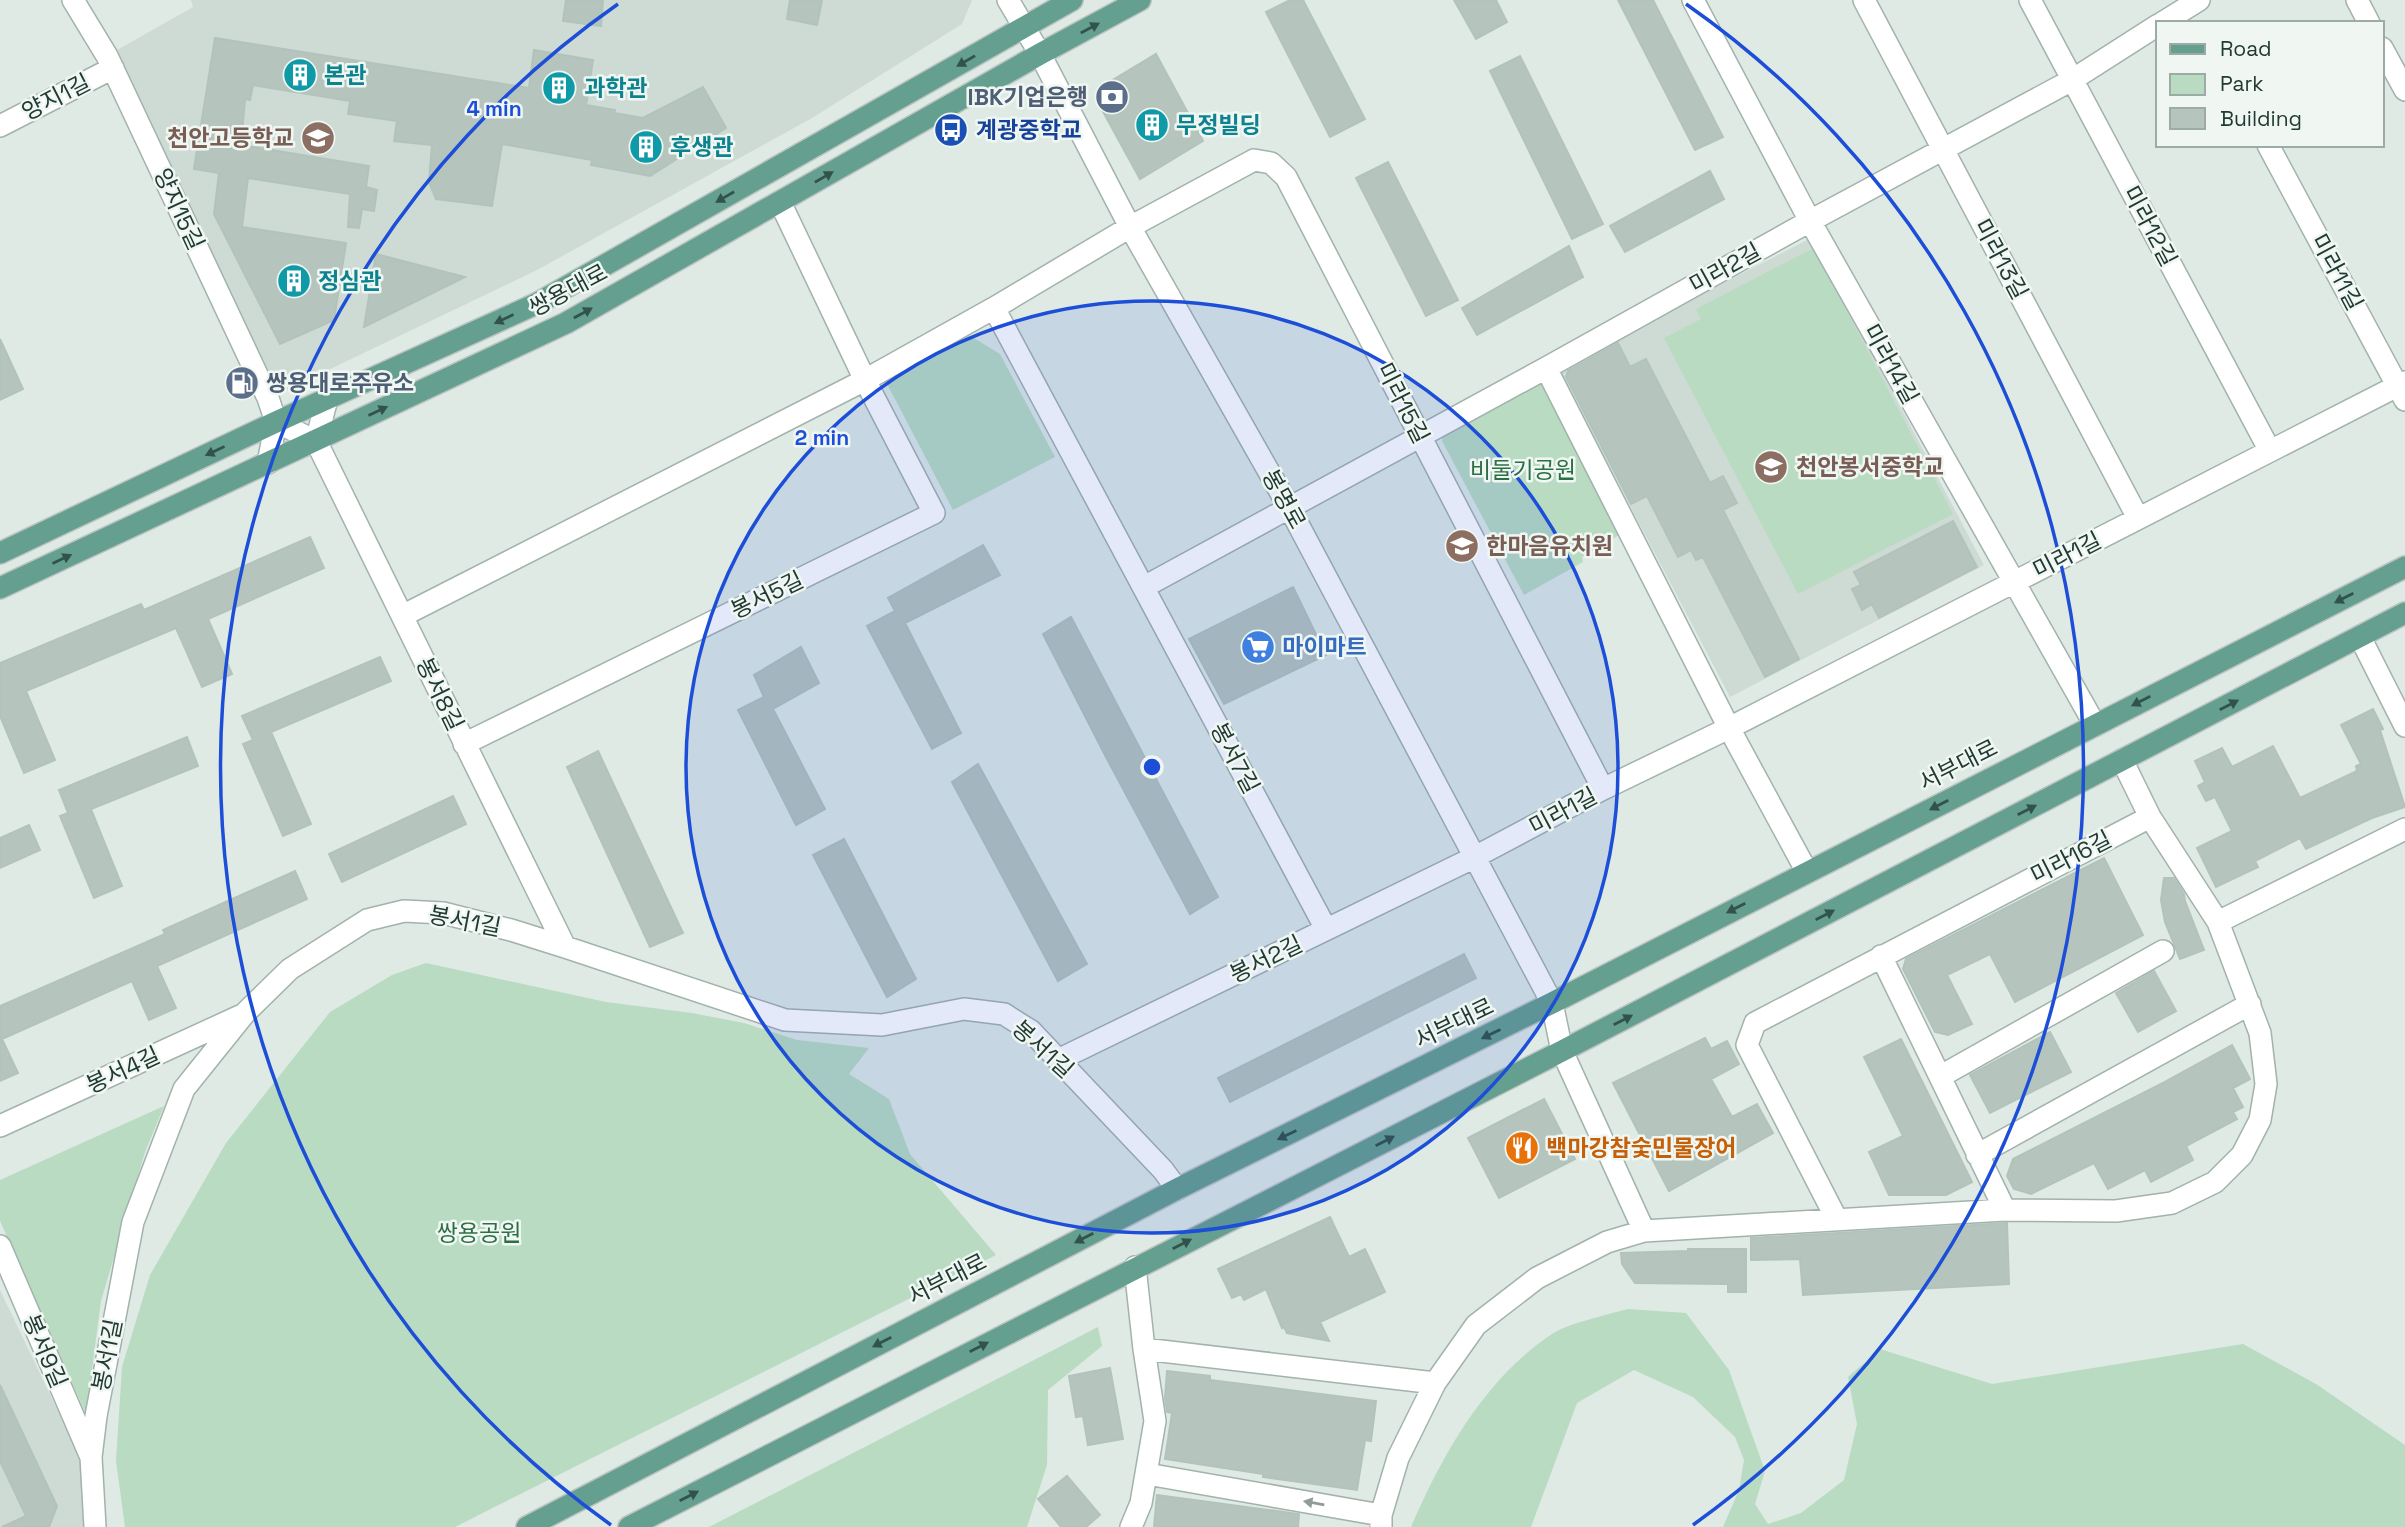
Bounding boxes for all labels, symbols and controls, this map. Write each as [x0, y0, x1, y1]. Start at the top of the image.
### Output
legend [2156, 21, 2384, 147]
one-way arrow [1081, 22, 1101, 34]
text: Road [2220, 35, 2272, 62]
one-way arrow [956, 55, 975, 67]
building icon: 본관 [281, 56, 319, 94]
place label: 본관 [324, 60, 366, 90]
street label: 양지1길 [17, 67, 95, 127]
building icon: 과학관 [540, 69, 578, 107]
text: Park [2220, 70, 2264, 97]
place label: 과학관 [584, 73, 647, 103]
bank icon: IBK기업은행 [1093, 78, 1131, 116]
place label: IBK기업은행 [968, 82, 1088, 112]
text: 4 min [466, 95, 522, 122]
text: Building [2220, 105, 2302, 132]
building icon: 무정빌딩 [1133, 106, 1171, 144]
place label: 무정빌딩 [1176, 110, 1261, 140]
bus stop icon: 계광중학교 [932, 111, 970, 149]
place label: 계광중학교 [976, 115, 1082, 145]
school or university icon: 천안고등학교 [299, 119, 337, 157]
place label: 천안고등학교 [167, 123, 294, 153]
building icon: 후생관 [627, 128, 665, 166]
place label: 후생관 [670, 132, 733, 162]
street label: 양지15길 [147, 163, 211, 255]
one-way arrow [814, 171, 834, 183]
street label: 미라12길 [2116, 181, 2184, 271]
one-way arrow [715, 191, 735, 203]
street label: 미라13길 [1967, 214, 2035, 304]
street label: 미라11길 [2304, 228, 2370, 316]
street label: 미라2길 [1684, 236, 1766, 300]
street label: 쌍용대로 [524, 257, 612, 323]
building icon: 정심관 [275, 262, 313, 300]
place label: 정심관 [318, 266, 381, 296]
one-way arrow [574, 307, 593, 319]
one-way arrow [494, 313, 514, 324]
street label: 미라14길 [1857, 318, 1925, 410]
street label: 미라15길 [1370, 357, 1436, 449]
fuel station icon: 쌍용대로주유소 [223, 364, 261, 402]
place label: 쌍용대로주유소 [266, 368, 414, 398]
one-way arrow [368, 406, 388, 417]
text: 2 min [795, 424, 849, 451]
one-way arrow [205, 446, 225, 457]
school or university icon: 천안봉서중학교 [1752, 448, 1790, 486]
place label: 천안봉서중학교 [1796, 452, 1944, 482]
park label: 비둘기공원 [1470, 455, 1576, 485]
street label: 봉명로 [1255, 464, 1313, 534]
street label: 미라1길 [2028, 525, 2106, 585]
school or university icon: 한마음유치원 [1443, 527, 1481, 565]
place label: 한마음유치원 [1486, 531, 1613, 561]
one-way arrow [52, 553, 72, 565]
street label: 봉서5길 [726, 565, 808, 625]
one-way arrow [2334, 593, 2354, 604]
supermarket icon: 마이마트 [1239, 628, 1277, 666]
place label: 마이마트 [1282, 632, 1367, 662]
street label: 봉서8길 [409, 652, 471, 736]
one-way arrow [2131, 696, 2151, 707]
one-way arrow [2219, 699, 2238, 711]
street label: 봉서7길 [1204, 717, 1266, 799]
street label: 서부대로 [1913, 732, 2003, 798]
centre of rings [1140, 755, 1164, 779]
street label: 미라1길 [1524, 781, 1602, 841]
one-way arrow [1929, 799, 1949, 810]
one-way arrow [2017, 804, 2037, 816]
street label: 미라16길 [2025, 824, 2117, 890]
street label: 봉서1길 [426, 899, 504, 943]
one-way arrow [1726, 902, 1746, 914]
one-way arrow [1815, 909, 1835, 920]
street label: 봉서2길 [1225, 929, 1307, 989]
street label: 서부대로 [1409, 991, 1499, 1055]
street label: 봉서1길 [1006, 1013, 1080, 1085]
one-way arrow [1613, 1014, 1633, 1025]
one-way arrow [1481, 1028, 1501, 1039]
street label: 봉서4길 [81, 1040, 165, 1100]
one-way arrow [1277, 1129, 1297, 1140]
restaurant icon: 백마강참숯민물장어 [1503, 1129, 1541, 1167]
place label: 백마강참숯민물장어 [1546, 1133, 1736, 1163]
one-way arrow [1375, 1135, 1395, 1146]
park label: 쌍용공원 [437, 1218, 521, 1248]
one-way arrow [1074, 1232, 1094, 1243]
one-way arrow [1172, 1238, 1192, 1250]
street label: 서부대로 [902, 1246, 992, 1312]
street label: 봉서9길 [16, 1309, 74, 1393]
street label: 봉서1길 [85, 1316, 129, 1394]
one-way arrow [872, 1337, 892, 1348]
one-way arrow [969, 1342, 989, 1353]
one-way arrow [680, 1490, 700, 1502]
one-way arrow [1303, 1497, 1325, 1508]

